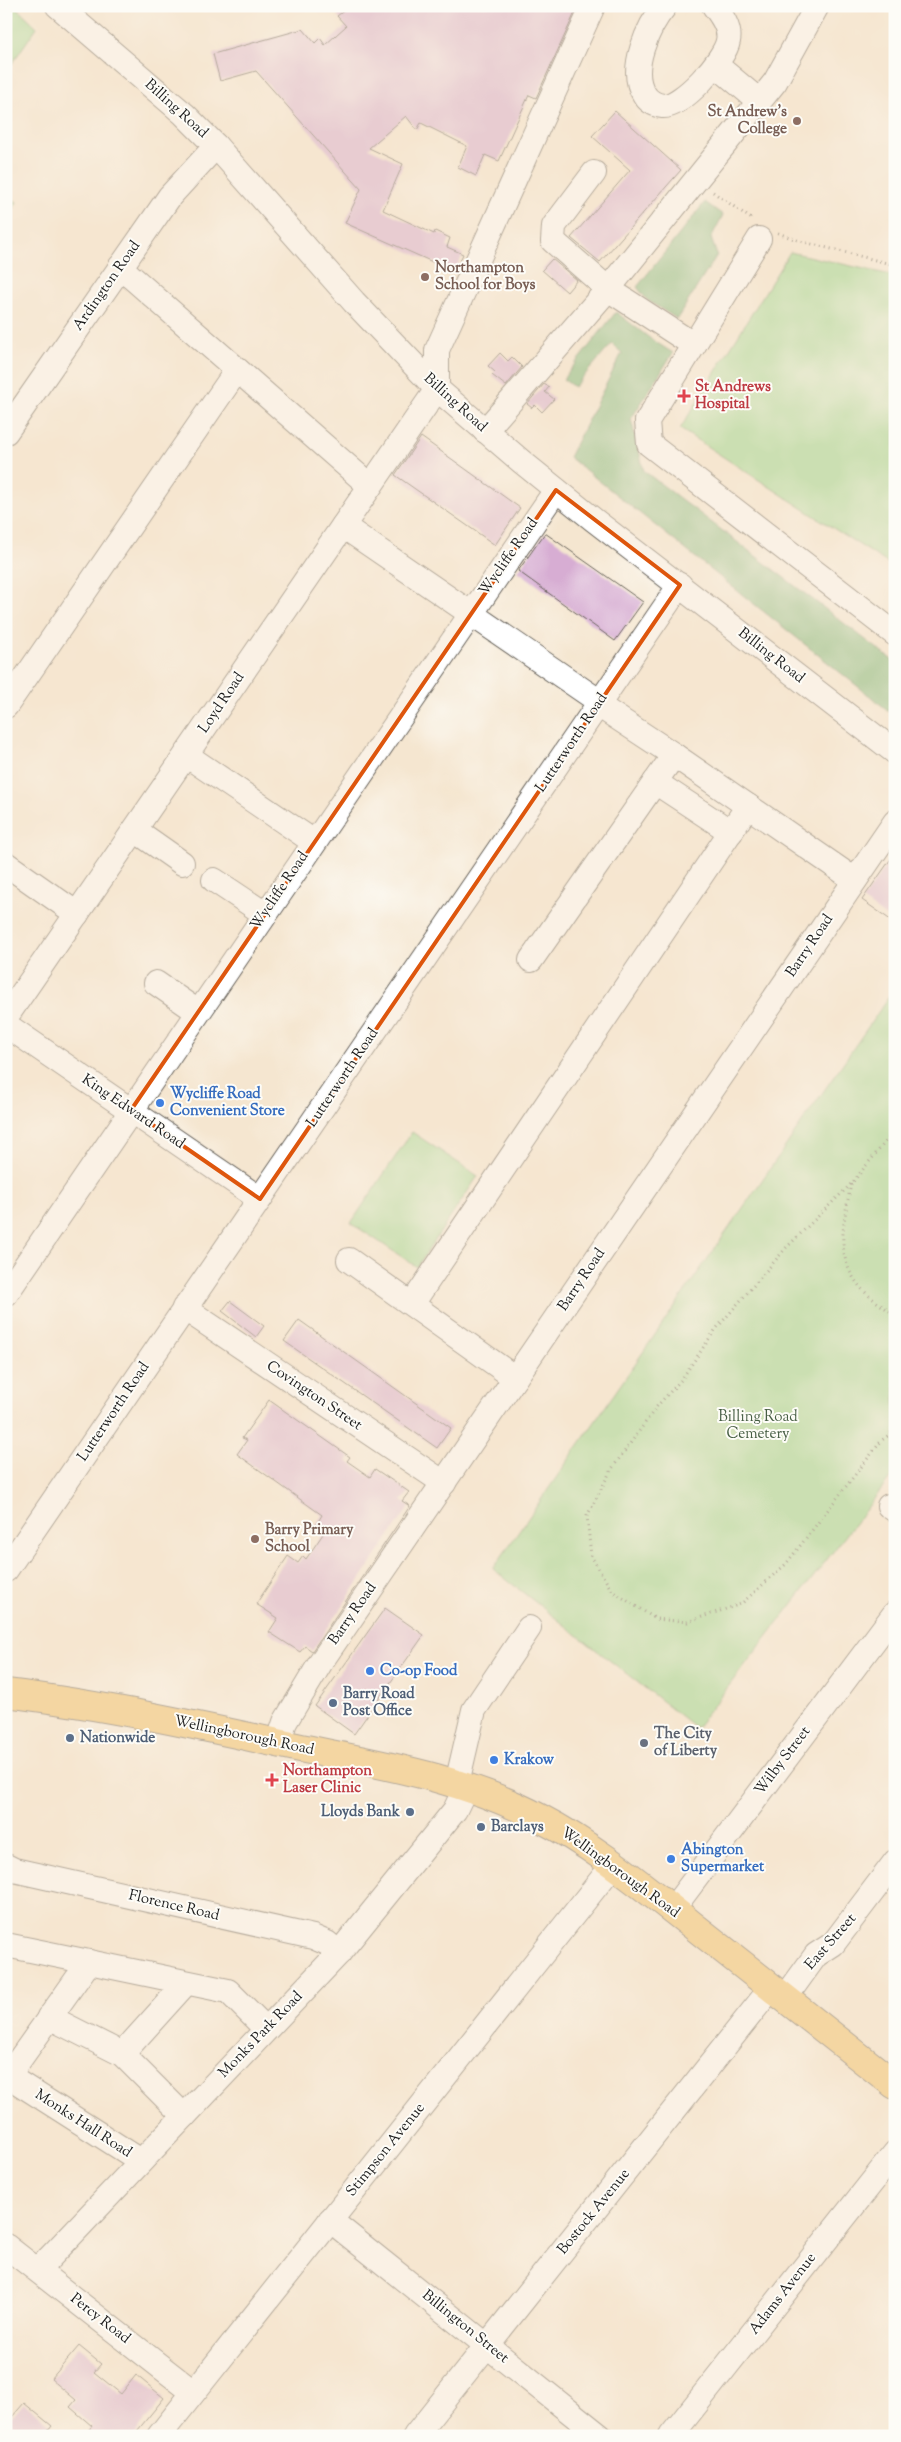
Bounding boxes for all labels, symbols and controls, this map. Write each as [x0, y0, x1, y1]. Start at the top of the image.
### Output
street label: Billing Road [140, 75, 213, 144]
place label: St Andrew's College [707, 102, 787, 140]
marker: St Andrew's College [791, 115, 803, 127]
street label: Ardington Road [68, 236, 146, 335]
place label: Northampton School for Boys [435, 258, 536, 296]
marker: Northampton School for Boys [419, 271, 431, 283]
street label: Billing Road [419, 369, 492, 438]
place label: St Andrews Hospital [695, 377, 771, 415]
marker: St Andrews Hospital [677, 389, 691, 403]
street label: Wycliffe Road [474, 513, 544, 600]
street label: Billing Road [733, 623, 809, 689]
street label: Loyd Road [194, 668, 250, 738]
street label: Lutterworth Road [531, 689, 613, 797]
street label: Wycliffe Road [246, 847, 314, 935]
street label: Barry Road [781, 910, 839, 982]
street label: Lutterworth Road [302, 1024, 384, 1132]
street label: King Edward Road [77, 1070, 189, 1155]
place label: Wycliffe Road Convenient Store [170, 1084, 285, 1122]
marker: Wycliffe Road Convenient Store [154, 1097, 166, 1109]
street label: Barry Road [553, 1244, 611, 1316]
street label: Covington Street [262, 1356, 366, 1436]
street label: Lutterworth Road [73, 1358, 155, 1466]
park label: Billing Road Cemetery [718, 1407, 798, 1445]
place label: Barry Primary School [265, 1520, 354, 1558]
marker: Barry Primary School [249, 1533, 261, 1545]
street label: Barry Road [324, 1578, 382, 1649]
place label: Co-op Food [380, 1661, 458, 1682]
marker: Co-op Food [364, 1665, 376, 1677]
place label: Barry Road Post Office [343, 1684, 415, 1722]
marker: Barry Road Post Office [327, 1697, 339, 1709]
street label: Wellingborough Road [172, 1711, 316, 1761]
street label: Wilby Street [750, 1722, 816, 1800]
place label: The City of Liberty [654, 1724, 718, 1762]
place label: Nationwide [80, 1728, 155, 1749]
marker: Nationwide [64, 1732, 76, 1744]
marker: The City of Liberty [638, 1737, 650, 1749]
place label: Krakow [504, 1750, 555, 1771]
marker: Krakow [488, 1754, 500, 1766]
place label: Northampton Laser Clinic [283, 1761, 372, 1799]
marker: Northampton Laser Clinic [265, 1773, 279, 1787]
place label: Lloyds Bank [321, 1802, 401, 1823]
marker: Lloyds Bank [404, 1806, 416, 1818]
place label: Barclays [491, 1817, 544, 1838]
marker: Barclays [475, 1821, 487, 1833]
street label: Wellingborough Road [556, 1823, 684, 1924]
place label: Abington Supermarket [681, 1840, 765, 1878]
marker: Abington Supermarket [665, 1853, 677, 1865]
street label: Florence Road [127, 1885, 222, 1927]
street label: East Street [800, 1909, 862, 1975]
street label: Monks Park Road [214, 1987, 308, 2083]
street label: Monks Hall Road [30, 2085, 136, 2164]
street label: Stimpson Avenue [342, 2099, 430, 2201]
street label: Bostock Avenue [553, 2165, 635, 2259]
street label: Adams Avenue [744, 2249, 822, 2339]
street label: Billington Street [417, 2285, 513, 2369]
street label: Percy Road [65, 2289, 135, 2349]

